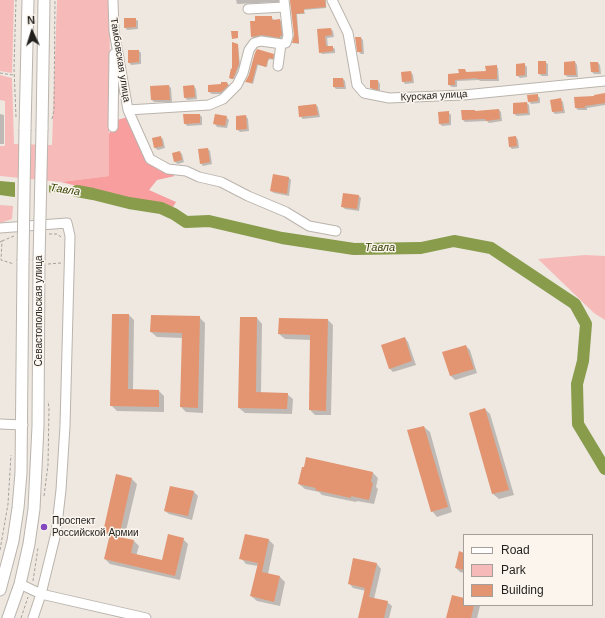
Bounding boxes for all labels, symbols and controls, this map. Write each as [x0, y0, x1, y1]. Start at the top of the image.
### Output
north arrow [12, 12, 52, 52]
text: N [27, 14, 36, 26]
street label: Тамбовская улица [107, 17, 133, 103]
street label: Курская улица [400, 88, 468, 104]
water label: Тавла [49, 181, 81, 199]
water label: Тавла [365, 241, 395, 255]
street label: Севастопольская улица [33, 255, 45, 367]
place label: Проспект Российской Армии [52, 515, 139, 538]
marker: Проспект Российской Армии [39, 522, 49, 532]
legend [463, 534, 593, 606]
text: Road [501, 543, 530, 557]
text: Park [501, 563, 526, 577]
text: Building [501, 583, 544, 597]

